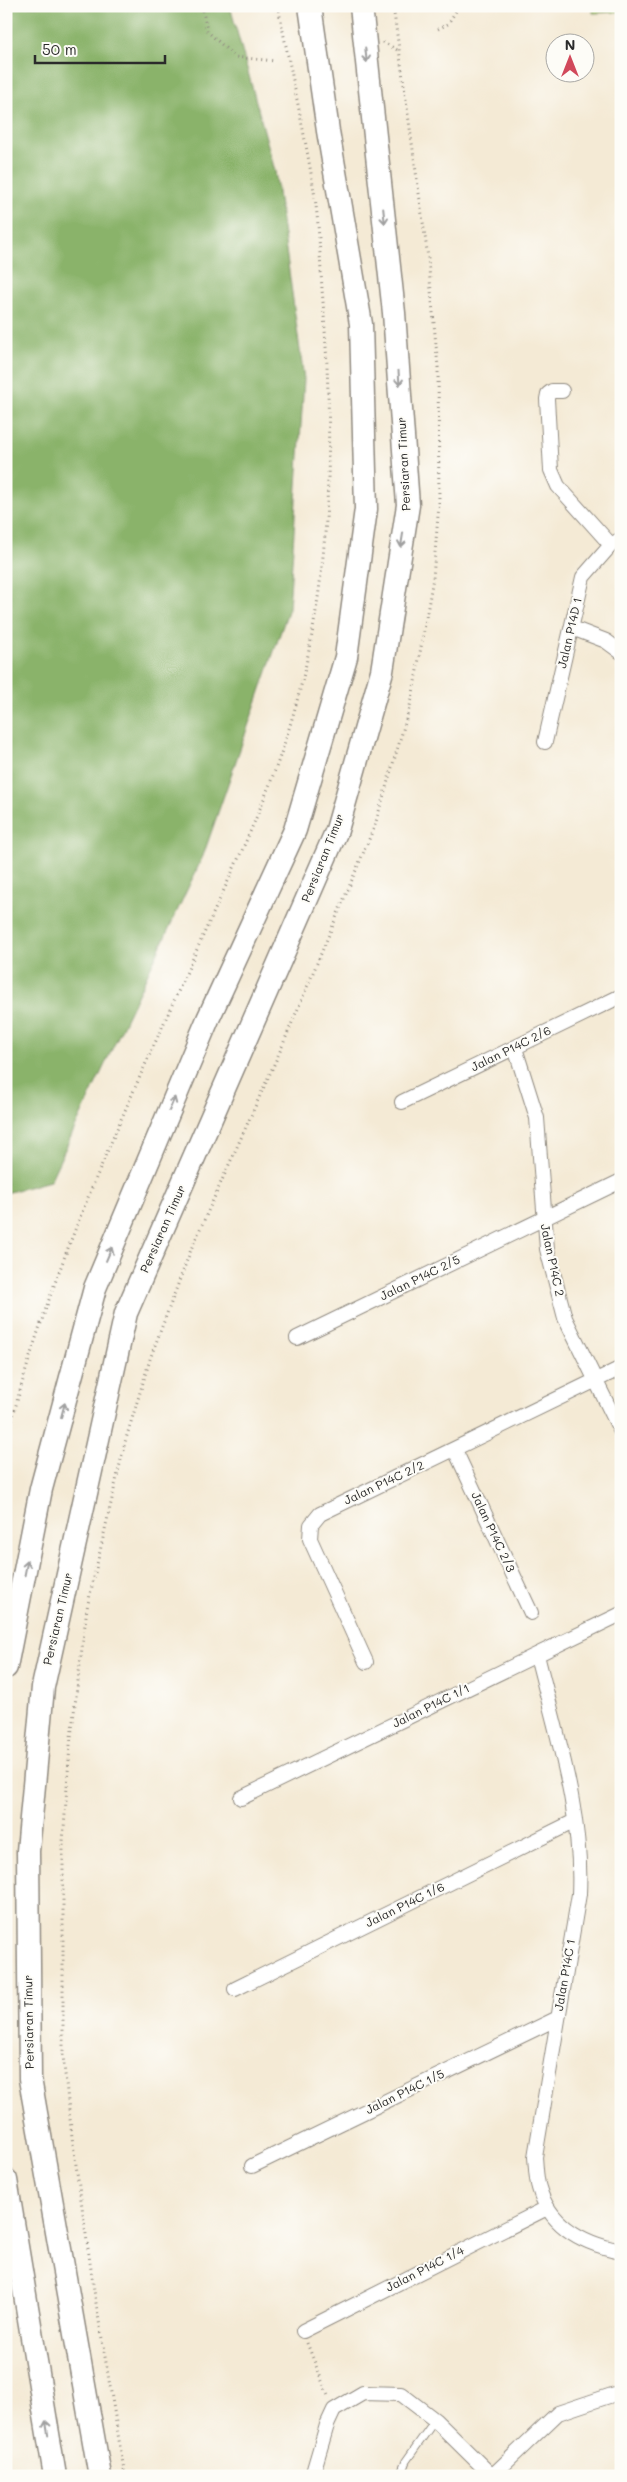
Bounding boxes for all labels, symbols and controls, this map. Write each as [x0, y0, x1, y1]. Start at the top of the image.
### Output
scale bar [35, 32, 165, 64]
north arrow [544, 32, 594, 82]
text: N [565, 35, 575, 54]
text: 50 m [42, 39, 77, 59]
one-way arrow [361, 46, 371, 62]
one-way arrow [379, 208, 388, 224]
one-way arrow [394, 370, 403, 386]
street label: Persiaran Timur [393, 417, 413, 512]
one-way arrow [397, 531, 407, 547]
street label: Jalan P14D 1 [553, 596, 585, 670]
street label: Persiaran Timur [297, 811, 347, 904]
street label: Jalan P14C 2/6 [468, 1022, 553, 1074]
one-way arrow [169, 1097, 178, 1112]
street label: Persiaran Timur [136, 1182, 189, 1275]
street label: Jalan P14C 2 [537, 1222, 568, 1298]
one-way arrow [105, 1247, 114, 1262]
street label: Jalan P14C 2/5 [377, 1251, 462, 1303]
one-way arrow [58, 1402, 68, 1418]
street label: Jalan P14C 2/2 [341, 1456, 426, 1508]
street label: Jalan P14C 2/3 [468, 1489, 520, 1574]
one-way arrow [22, 1560, 31, 1576]
street label: Persiaran Timur [39, 1571, 75, 1666]
street label: Jalan P14C 1/1 [389, 1679, 472, 1731]
street label: Jalan P14C 1/6 [362, 1878, 447, 1930]
street label: Jalan P14C 1 [550, 1938, 578, 2012]
street label: Persiaran Timur [19, 1975, 37, 2069]
street label: Jalan P14C 1/5 [362, 2065, 447, 2117]
street label: Jalan P14C 1/4 [383, 2241, 466, 2295]
one-way arrow [42, 2420, 52, 2436]

